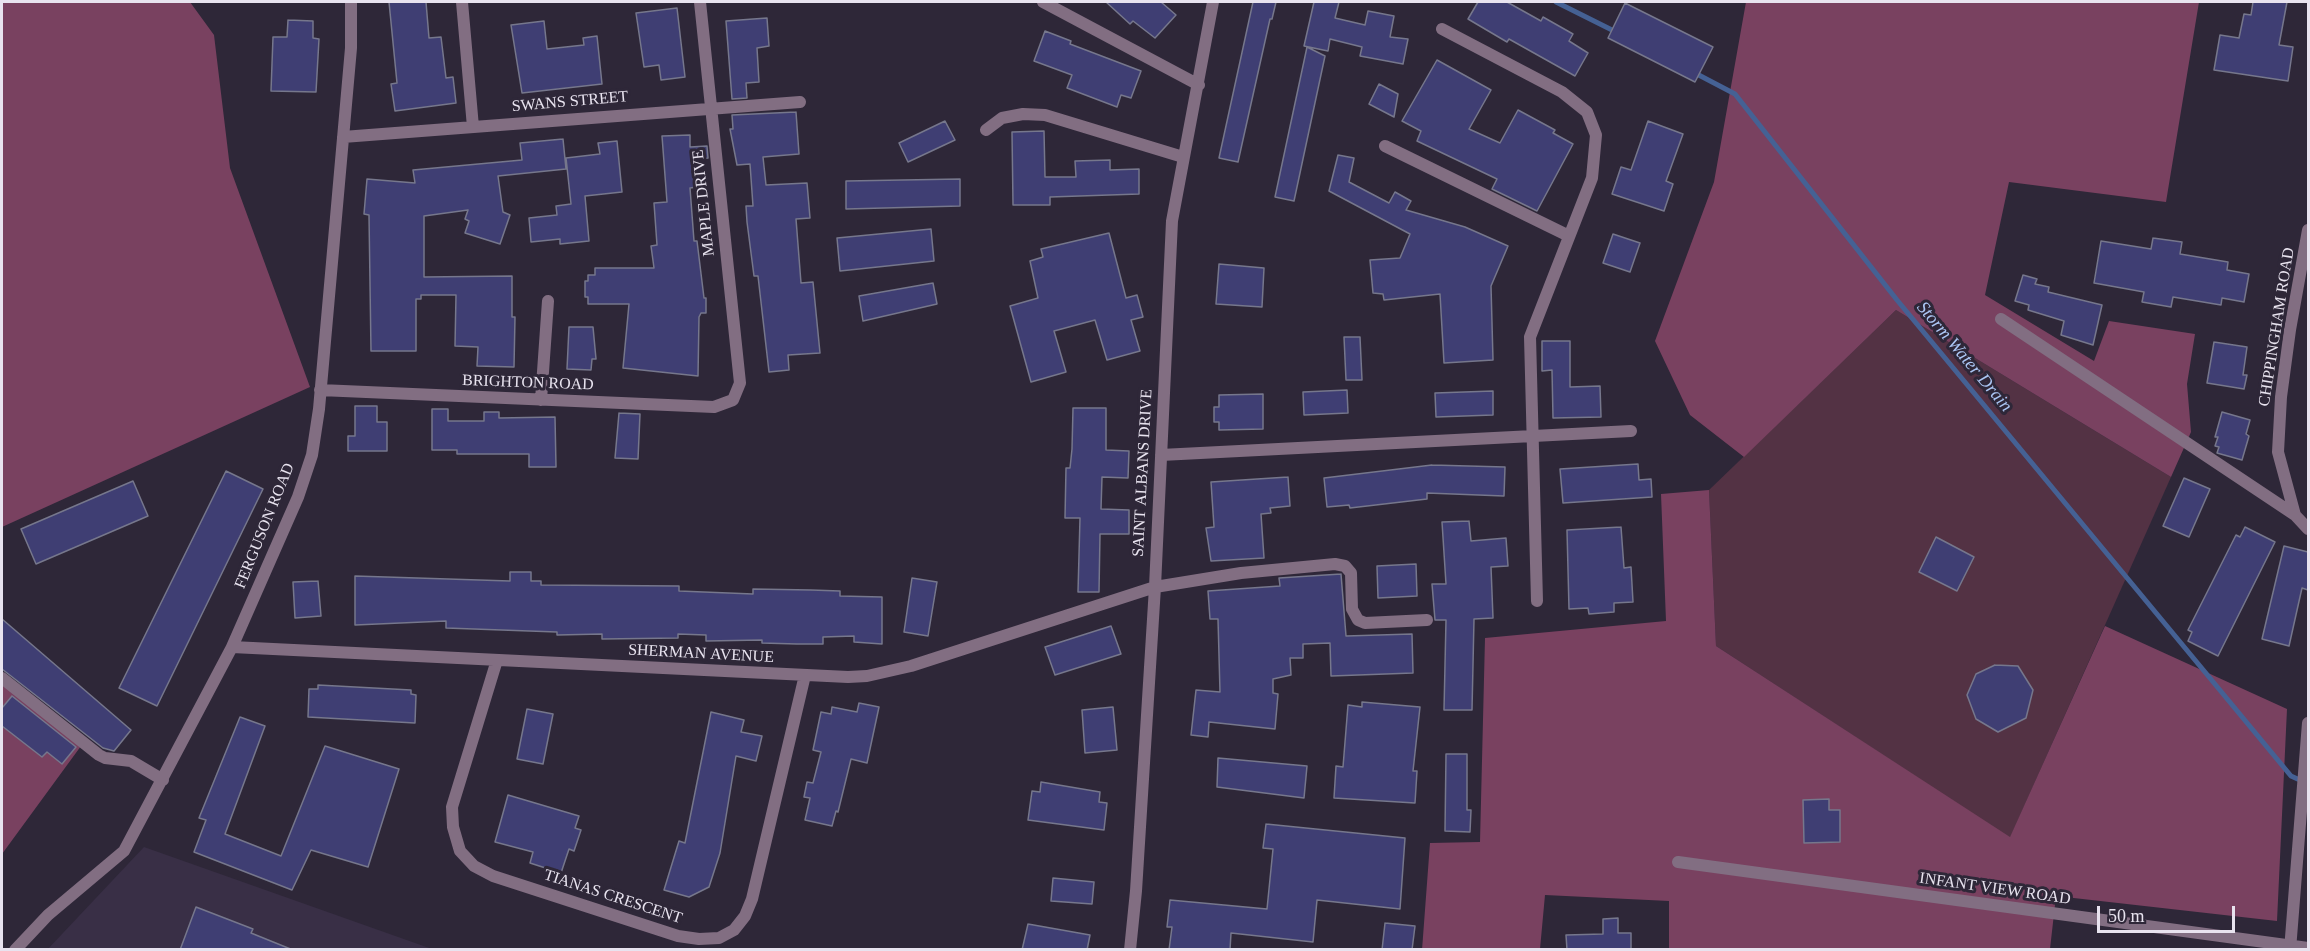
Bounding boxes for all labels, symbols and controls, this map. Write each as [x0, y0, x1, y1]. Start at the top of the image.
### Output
street label: SWANS STREET [511, 87, 629, 117]
street label: MAPLE DRIVE [689, 149, 719, 257]
street label: CHIPPINGHAM ROAD [2255, 246, 2299, 408]
water label: Storm Water Drain [1912, 297, 2016, 417]
street label: BRIGHTON ROAD [462, 371, 594, 395]
street label: SAINT ALBANS DRIVE [1129, 389, 1157, 557]
street label: FERGUSON ROAD [231, 460, 299, 592]
street label: SHERMAN AVENUE [628, 641, 774, 667]
street label: TIANAS CRESCENT [541, 866, 685, 928]
street label: INFANT VIEW ROAD [1918, 869, 2072, 909]
scale bar [2100, 894, 2238, 932]
text: 50 m [2108, 906, 2145, 926]

